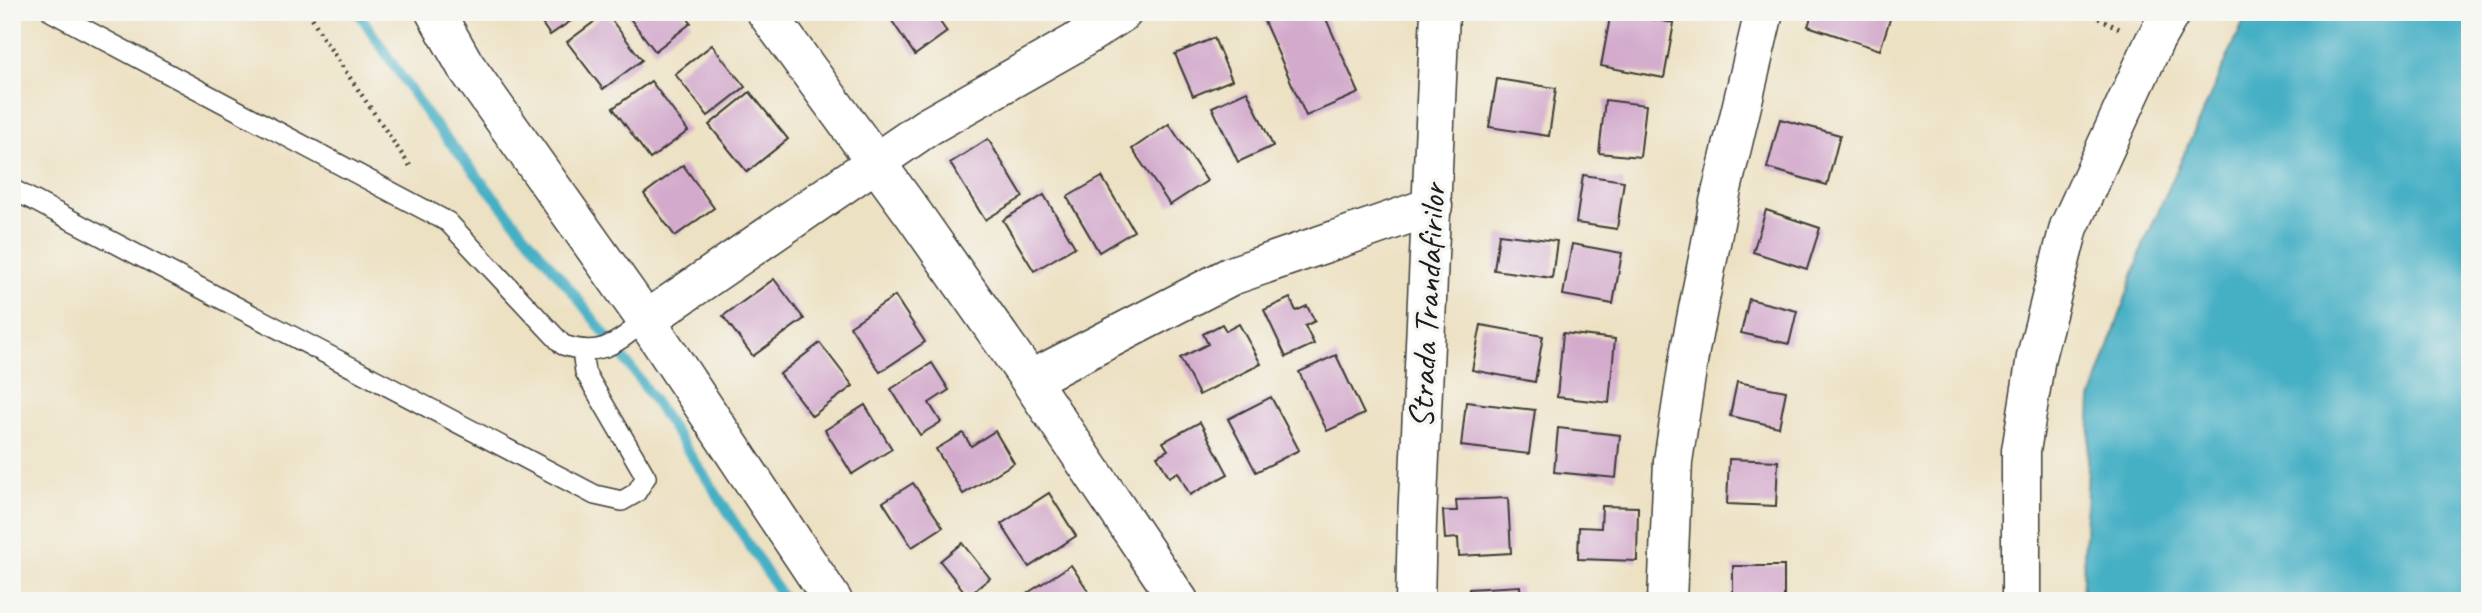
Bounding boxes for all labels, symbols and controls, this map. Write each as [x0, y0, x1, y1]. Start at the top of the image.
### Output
street label: Strada Trandafirilor [1398, 180, 1456, 429]

